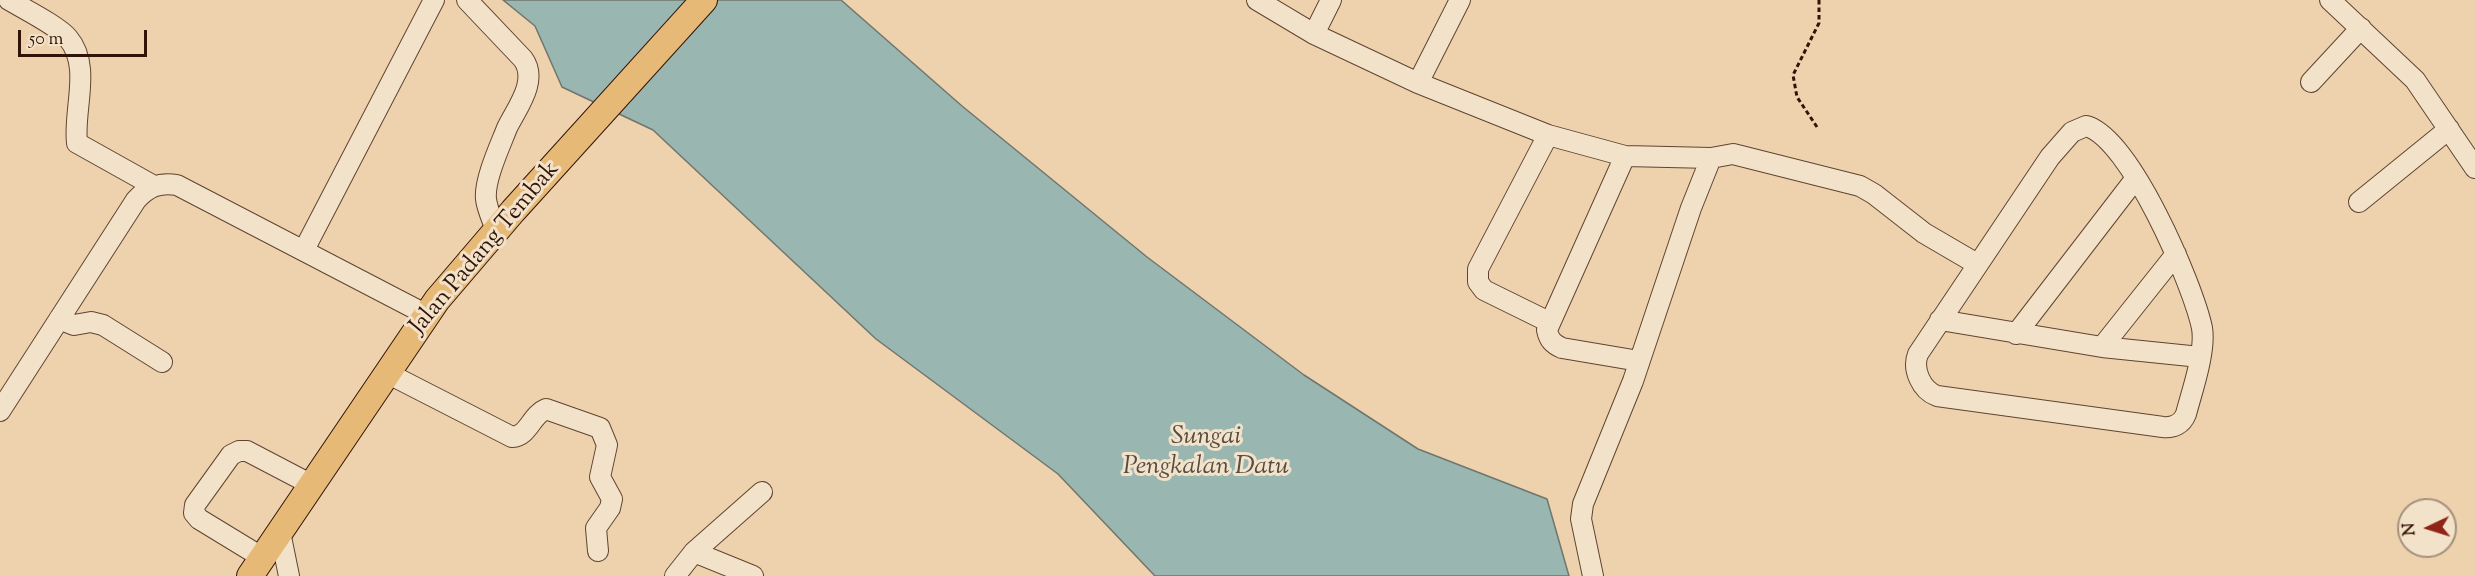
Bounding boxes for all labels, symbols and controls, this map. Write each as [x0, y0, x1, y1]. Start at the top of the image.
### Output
scale bar [21, 18, 150, 56]
text: 50 m [29, 27, 63, 53]
street label: Jalan Padang Tembak [405, 157, 567, 341]
water label: Sungai Pengkalan Datu [1123, 423, 1289, 484]
north arrow [2397, 498, 2457, 558]
text: N [2399, 522, 2422, 536]

